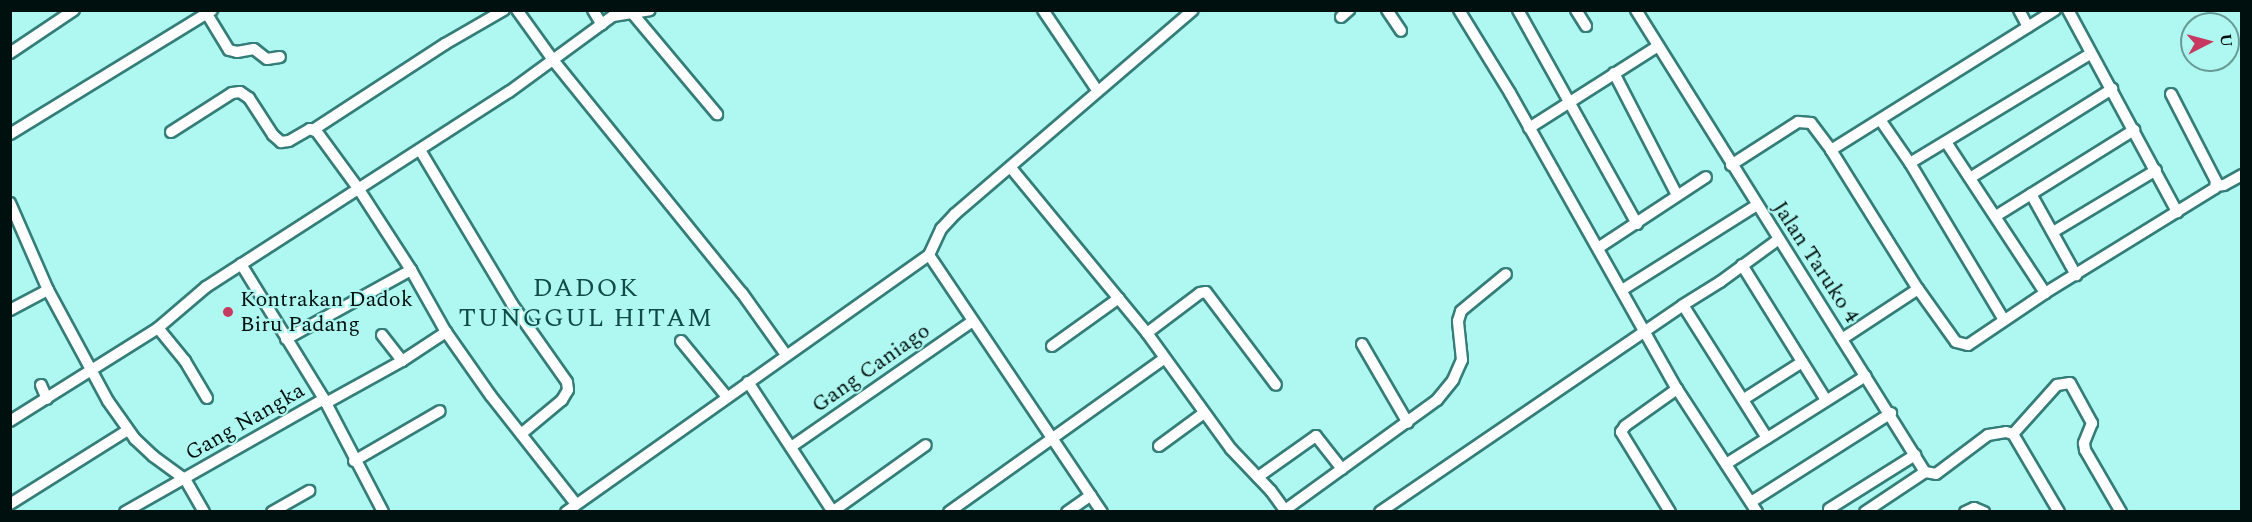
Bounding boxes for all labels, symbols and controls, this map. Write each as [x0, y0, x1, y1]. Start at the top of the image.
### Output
north arrow [2180, 12, 2240, 72]
text: U [2213, 32, 2239, 48]
street label: Jalan Taruko 4 [1767, 196, 1865, 328]
district label: DADOK TUNGGUL HITAM [459, 273, 713, 334]
place label: Kontrakan Dadok Biru Padang [240, 286, 413, 338]
marker: Kontrakan Dadok Biru Padang [221, 305, 235, 319]
street label: Gang Caniago [807, 317, 935, 419]
street label: Gang Nangka [181, 377, 309, 467]

